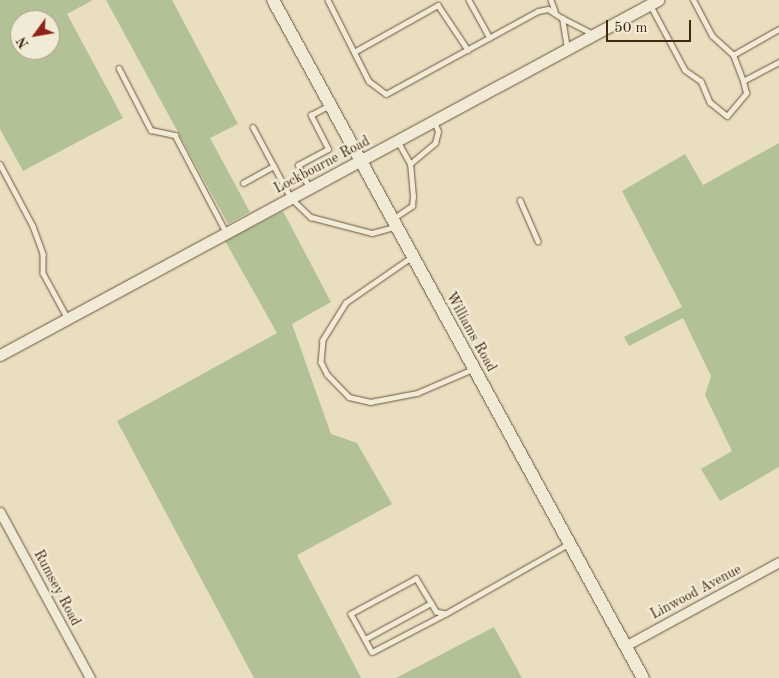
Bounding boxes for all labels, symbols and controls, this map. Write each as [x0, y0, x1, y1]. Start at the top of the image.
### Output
north arrow [10, 10, 60, 60]
scale bar [609, 10, 694, 42]
text: 50 m [614, 21, 648, 36]
text: N [14, 34, 32, 51]
street label: Lockbourne Road [271, 133, 373, 197]
street label: Williams Road [442, 289, 500, 375]
street label: Rumsey Road [30, 547, 84, 629]
street label: Linwood Avenue [648, 561, 744, 623]

